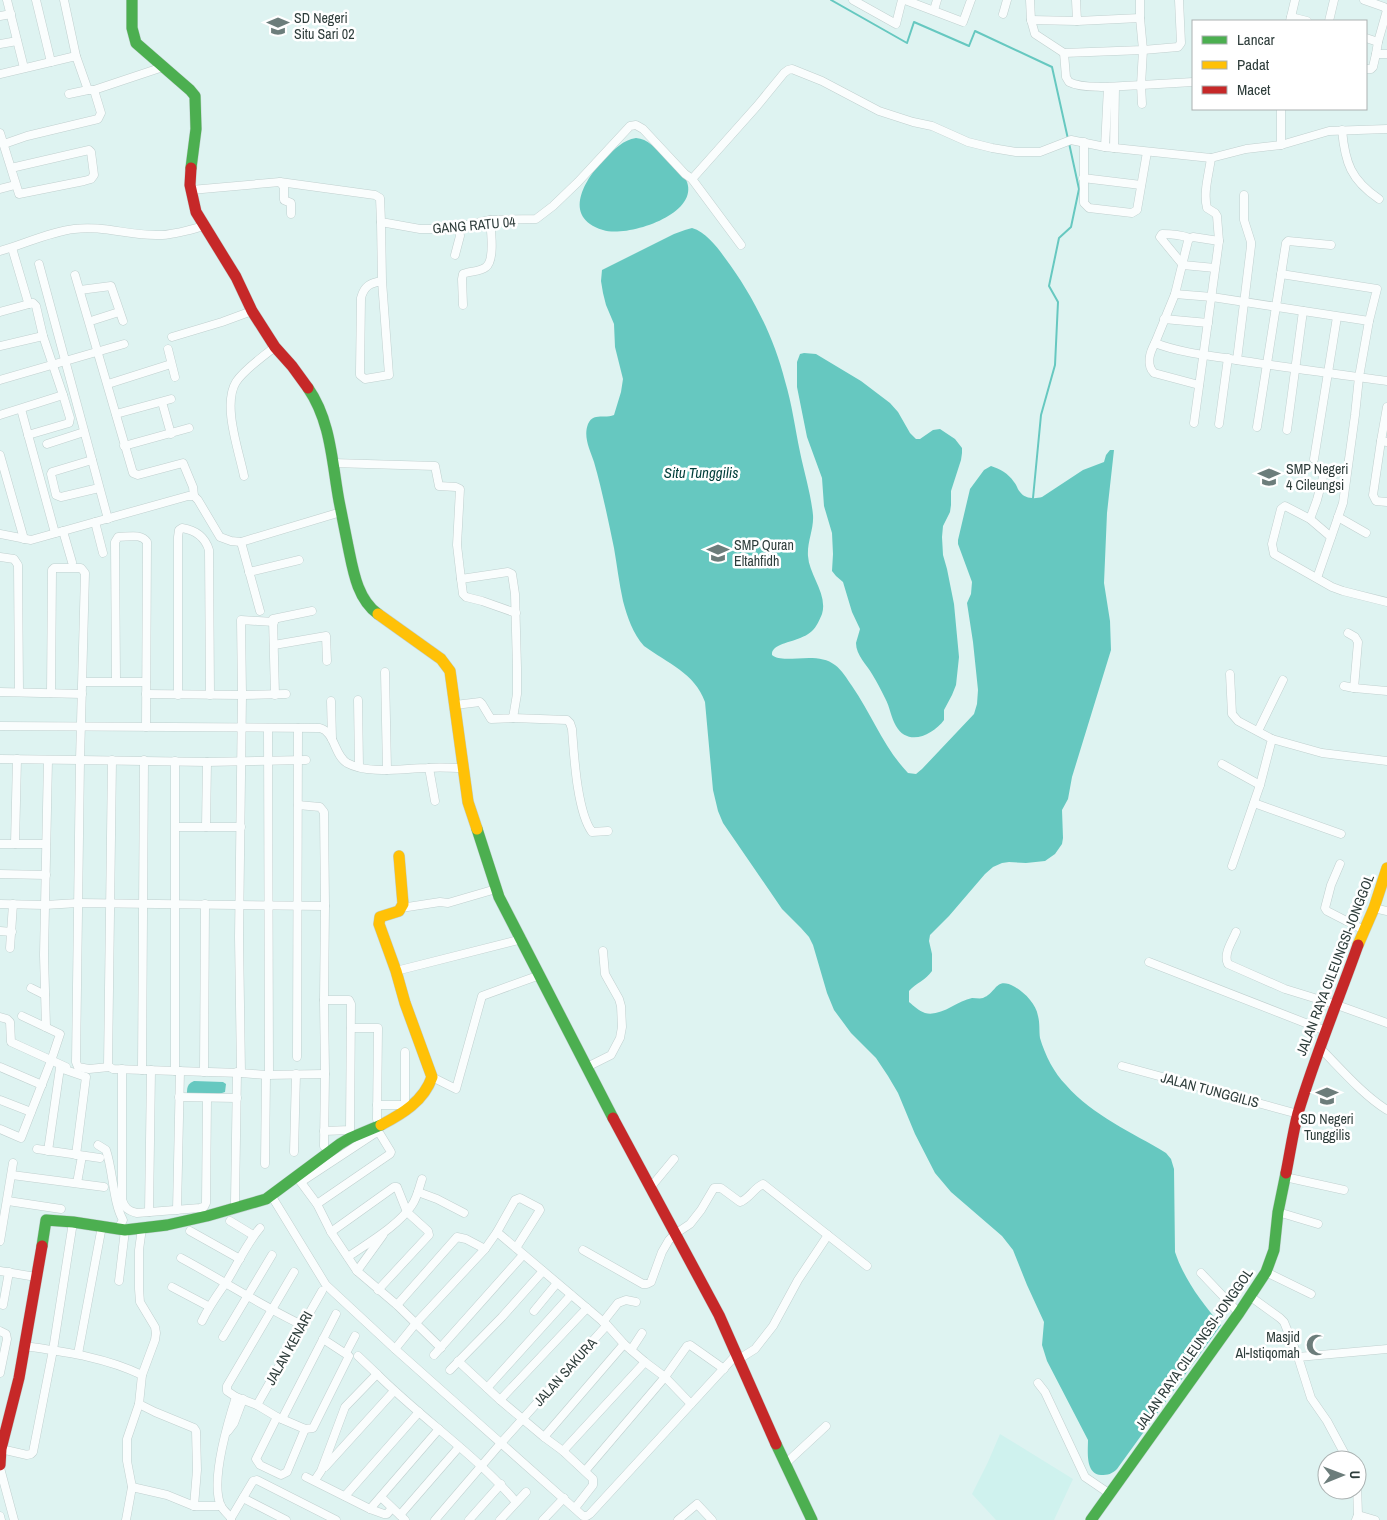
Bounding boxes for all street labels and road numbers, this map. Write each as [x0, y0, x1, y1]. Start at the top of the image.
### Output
street label: GANG RATU 04 [432, 212, 517, 238]
street label: JALAN RAYA CILEUNGSI-JONGGOL [1292, 871, 1378, 1058]
street label: JALAN TUNGGILIS [1159, 1068, 1261, 1112]
street label: JALAN RAYA CILEUNGSI-JONGGOL [1131, 1264, 1257, 1433]
street label: JALAN KENARI [261, 1308, 317, 1388]
street label: JALAN SAKURA [529, 1334, 601, 1410]

